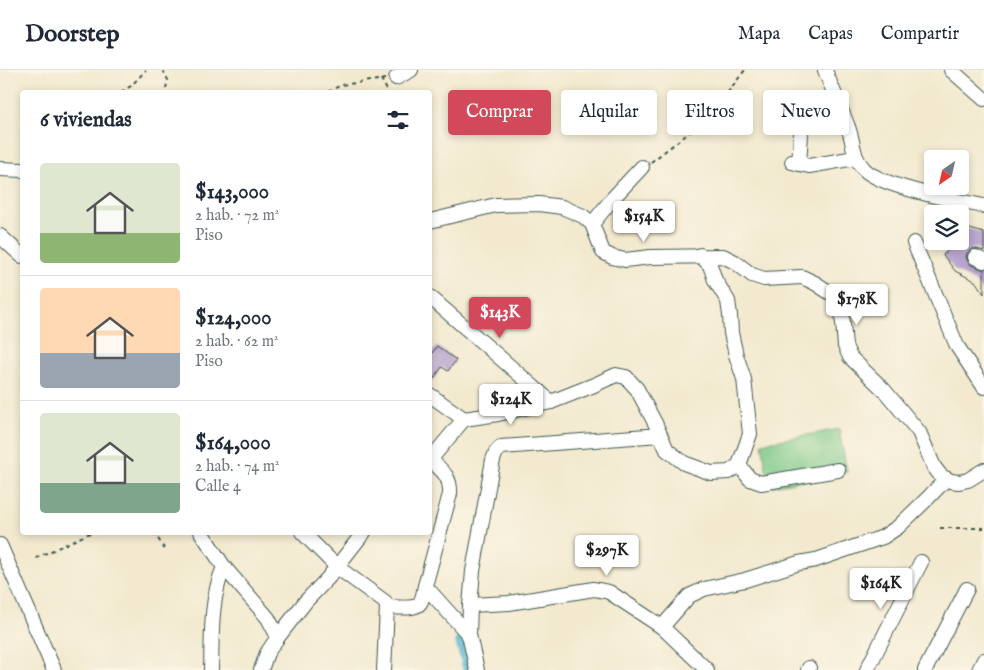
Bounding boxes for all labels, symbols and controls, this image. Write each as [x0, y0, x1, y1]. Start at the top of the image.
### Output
text: Doorstep [25, 19, 120, 50]
text: Mapa [738, 23, 780, 46]
text: Capas [808, 23, 853, 46]
text: Compartir [881, 23, 959, 46]
chip: Comprar [448, 90, 551, 135]
chip: Alquilar [561, 90, 657, 135]
chip: Filtros [667, 90, 753, 135]
chip: Nuevo [763, 90, 849, 135]
icon: filters [384, 106, 412, 134]
text: 6 viviendas [40, 107, 132, 134]
north arrow [924, 150, 969, 195]
map controls [924, 150, 969, 250]
text: $143,000 [195, 179, 269, 206]
icon: home [80, 183, 140, 243]
pin: $154K [609, 200, 679, 243]
button: layers [924, 205, 969, 250]
text: 2 hab. · 72 m² [195, 206, 279, 226]
text: $154K [624, 207, 664, 227]
text: Piso [195, 226, 223, 246]
pin: $178K [822, 284, 892, 326]
text: $178K [837, 290, 877, 310]
pin: $143K [465, 296, 535, 339]
text: $143K [480, 303, 520, 323]
text: $124,000 [195, 305, 272, 332]
icon: home [80, 308, 140, 368]
text: 2 hab. · 62 m² [195, 332, 279, 352]
text: Piso [195, 352, 223, 372]
pin: $124K [476, 384, 546, 426]
text: $124K [490, 390, 532, 410]
text: $164,000 [195, 430, 271, 457]
icon: home [80, 433, 140, 493]
text: 2 hab. · 74 m² [195, 457, 280, 477]
text: Calle 4 [195, 477, 241, 497]
pin: $297K [572, 534, 642, 577]
text: $297K [586, 541, 628, 561]
pin: $164K [846, 568, 916, 610]
text: $164K [861, 574, 901, 594]

